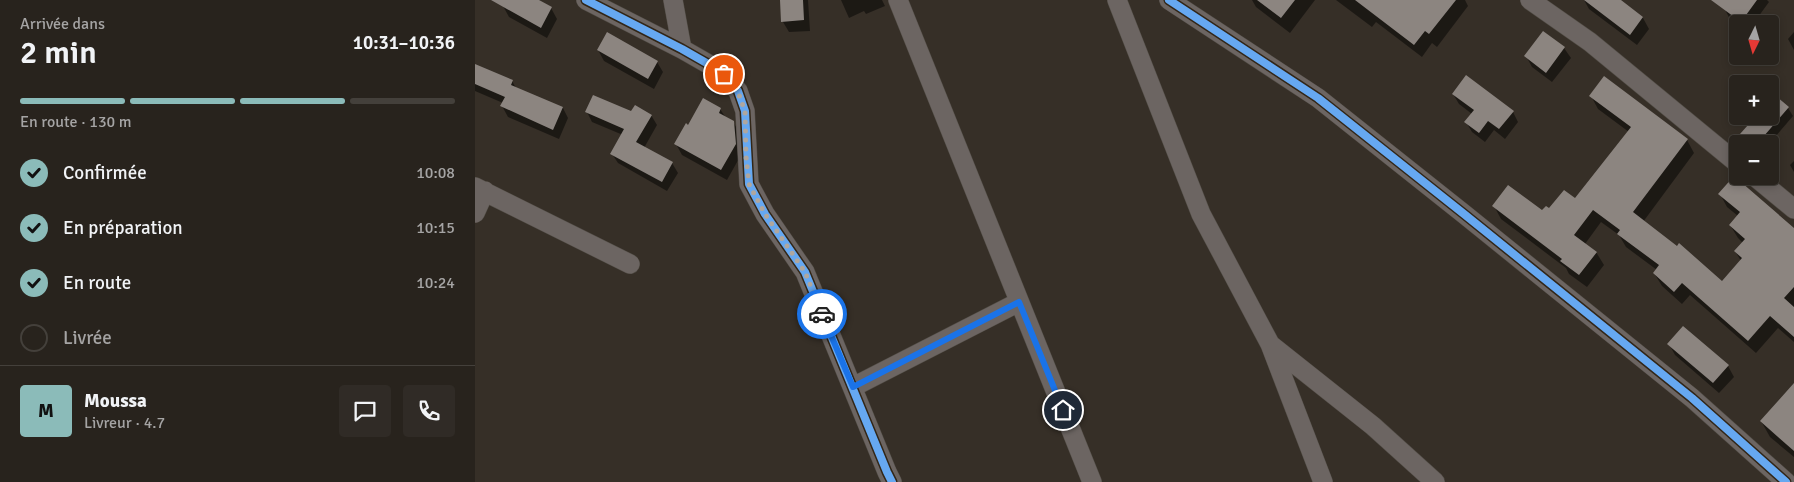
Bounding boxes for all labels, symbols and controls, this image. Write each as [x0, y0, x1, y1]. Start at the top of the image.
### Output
text: Arrivée dans [20, 14, 105, 34]
north arrow [1729, 15, 1779, 65]
map controls [1729, 15, 1779, 185]
text: 10:31–10:36 [353, 31, 455, 55]
text: 2 min [20, 33, 97, 72]
pin [703, 53, 745, 95]
icon: bag [710, 60, 738, 88]
button: + [1729, 75, 1779, 125]
text: En route · 130 m [20, 112, 132, 132]
button: − [1729, 135, 1779, 185]
icon: check [20, 159, 48, 187]
text: Confirmée [63, 161, 147, 185]
text: 10:08 [416, 163, 455, 183]
icon: check [20, 214, 48, 242]
text: En préparation [63, 216, 183, 240]
text: 10:15 [416, 218, 455, 238]
icon: check [20, 269, 48, 297]
text: En route [63, 271, 131, 295]
text: 10:24 [416, 273, 455, 293]
courier [797, 289, 847, 339]
icon: car [808, 300, 836, 328]
text: Livrée [63, 326, 112, 350]
button: chat [339, 385, 391, 437]
button: phone [403, 385, 455, 437]
text: Moussa [84, 389, 147, 413]
pin [1042, 389, 1084, 431]
icon: home [1049, 396, 1077, 424]
text: M [38, 399, 54, 423]
text: Livreur · 4.7 [84, 413, 165, 433]

